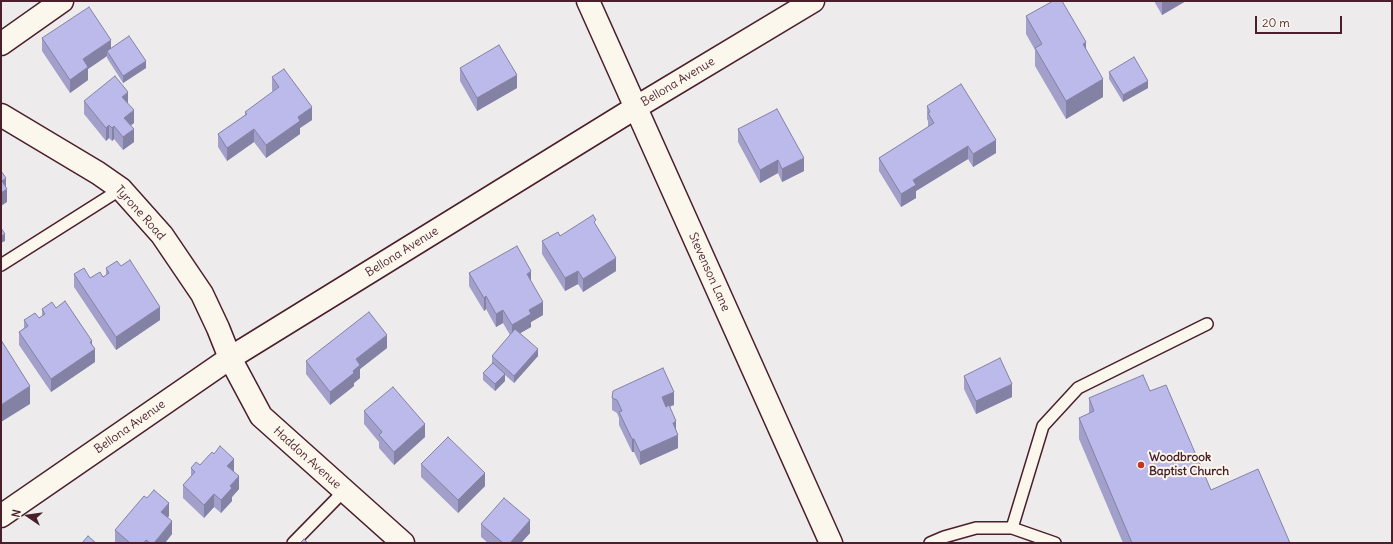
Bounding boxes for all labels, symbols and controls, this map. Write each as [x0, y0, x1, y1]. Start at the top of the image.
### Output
scale bar [1257, 8, 1344, 34]
text: 20 m [1262, 15, 1290, 30]
street label: Bellona Avenue [639, 54, 717, 110]
street label: Tyrone Road [112, 183, 168, 243]
street label: Bellona Avenue [363, 224, 441, 280]
street label: Stevenson Lane [685, 230, 733, 314]
street label: Bellona Avenue [92, 397, 168, 457]
street label: Haddon Avenue [270, 424, 344, 492]
place label: Woodbrook Baptist Church [1149, 451, 1229, 479]
marker: Woodbrook Baptist Church [1136, 460, 1146, 470]
north arrow [8, 496, 48, 536]
text: N [9, 508, 24, 519]

